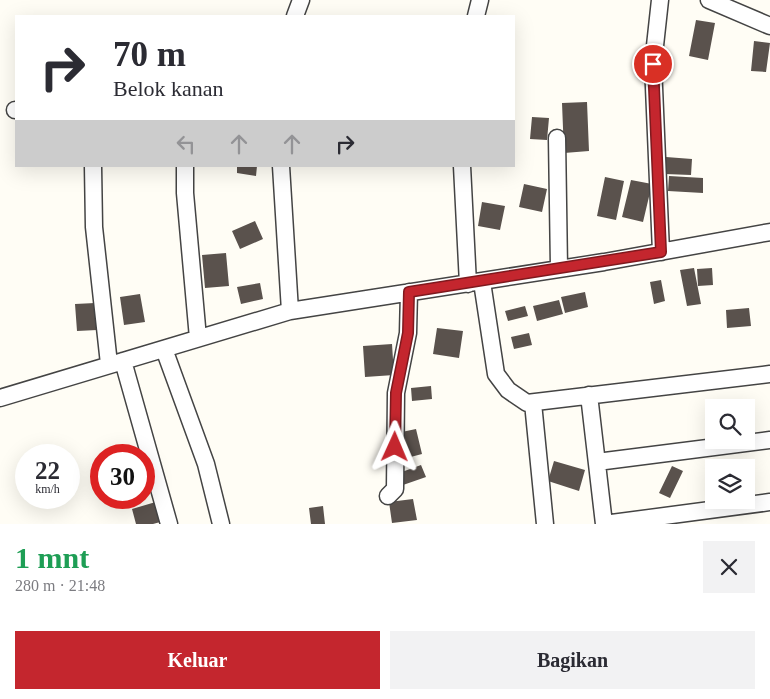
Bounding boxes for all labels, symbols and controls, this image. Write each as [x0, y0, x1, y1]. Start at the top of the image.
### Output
icon: right [30, 35, 95, 100]
text: 70 m [113, 35, 186, 74]
pin [632, 43, 674, 85]
icon: arrive [639, 50, 667, 78]
text: Belok kanan [113, 76, 224, 101]
icon: left [172, 130, 200, 158]
icon: ahead [225, 130, 253, 158]
icon: ahead [278, 130, 306, 158]
icon: right [331, 130, 359, 158]
map controls [705, 399, 755, 509]
button: search [705, 399, 755, 449]
position arrow [368, 420, 420, 472]
speed limit sign: 30 [90, 444, 155, 509]
text: 22 [35, 457, 60, 484]
button: layers [705, 459, 755, 509]
text: km/h [35, 482, 60, 496]
text: 1 mnt [15, 541, 89, 574]
button: close [703, 541, 755, 593]
text: 280 m · 21:48 [15, 577, 105, 594]
button: Keluar [15, 631, 380, 689]
button: Bagikan [390, 631, 755, 689]

